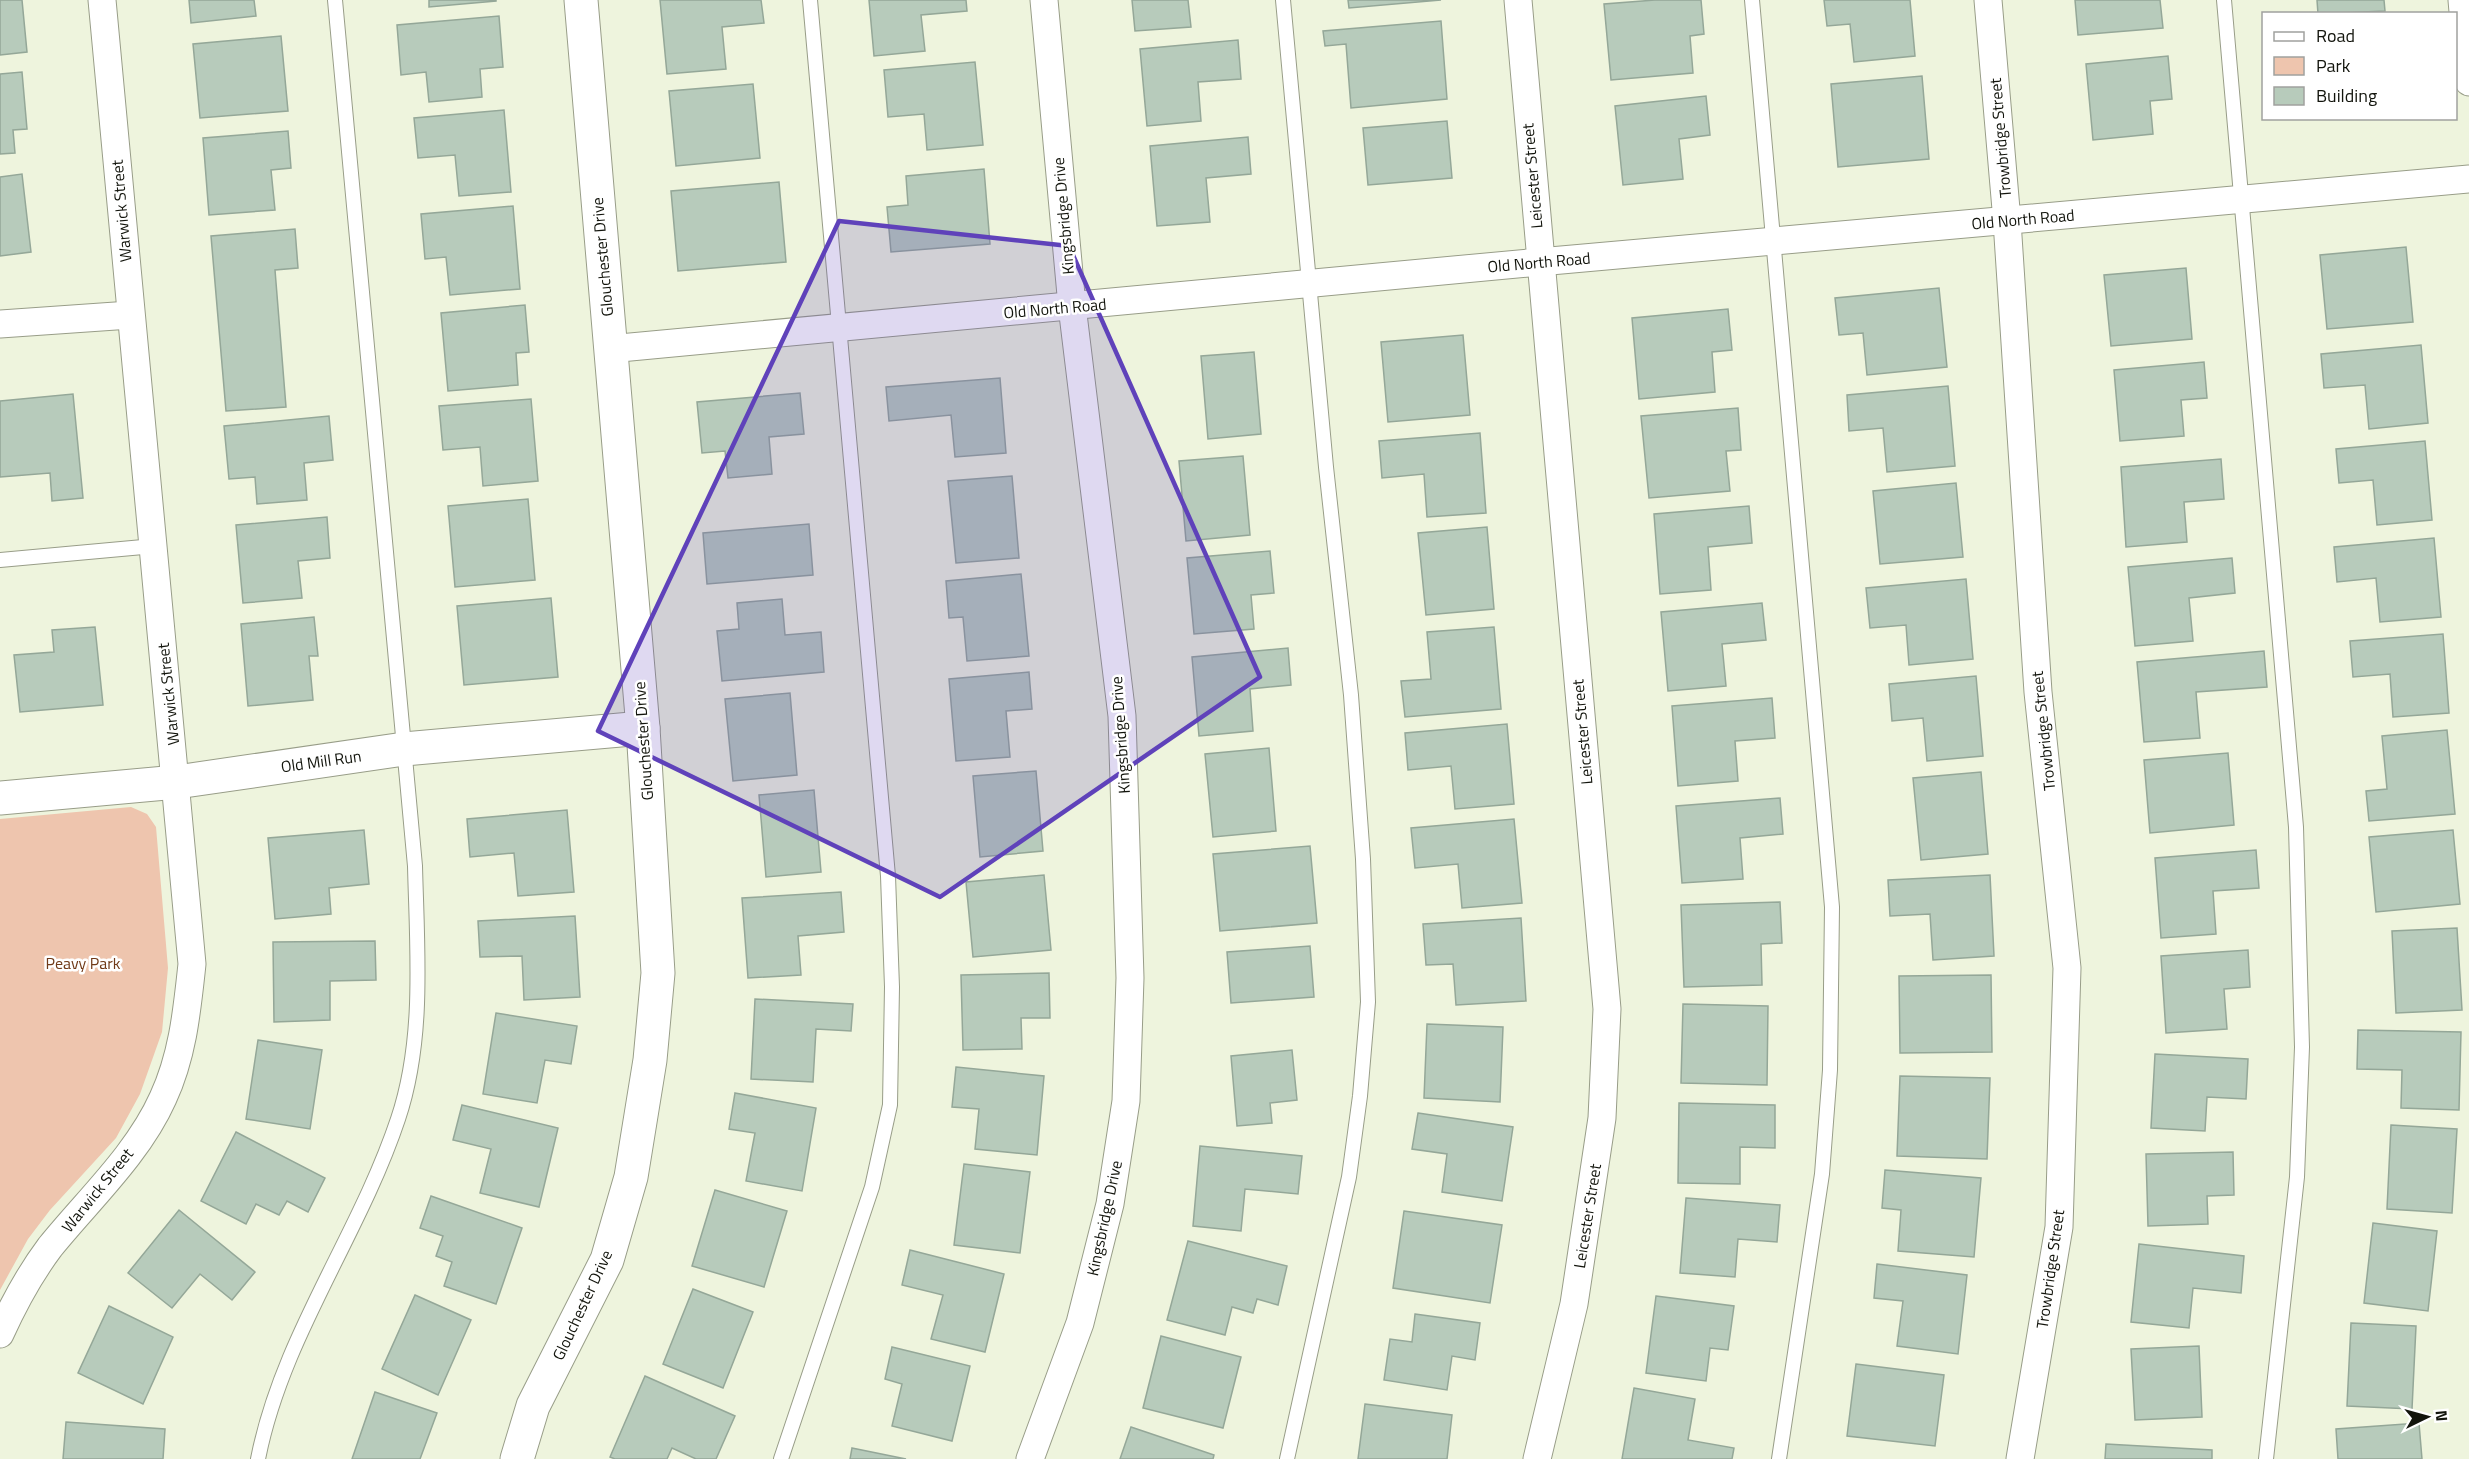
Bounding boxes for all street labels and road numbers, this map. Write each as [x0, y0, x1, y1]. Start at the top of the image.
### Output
street label: Trowbridge Street [1983, 77, 2017, 199]
street label: Leicester Street [1515, 122, 1549, 230]
street label: Kingsbridge Drive [1046, 156, 1080, 276]
street label: Warwick Street [105, 158, 137, 263]
street label: Glouchester Drive [585, 197, 619, 317]
street label: Old North Road [1970, 203, 2076, 235]
street label: Old North Road [1486, 246, 1592, 278]
street label: Old North Road [1002, 292, 1108, 324]
street label: Warwick Street [151, 641, 185, 746]
street label: Trowbridge Street [2025, 670, 2061, 792]
street label: Kingsbridge Drive [1104, 676, 1136, 794]
street label: Leicester Street [1565, 678, 1599, 786]
street label: Glouchester Drive [627, 681, 659, 801]
street label: Old Mill Run [279, 743, 363, 779]
street label: Warwick Street [55, 1142, 139, 1237]
street label: Kingsbridge Drive [1080, 1158, 1128, 1278]
street label: Leicester Street [1567, 1162, 1607, 1270]
street label: Trowbridge Street [2030, 1208, 2070, 1330]
street label: Glouchester Drive [546, 1246, 618, 1364]

